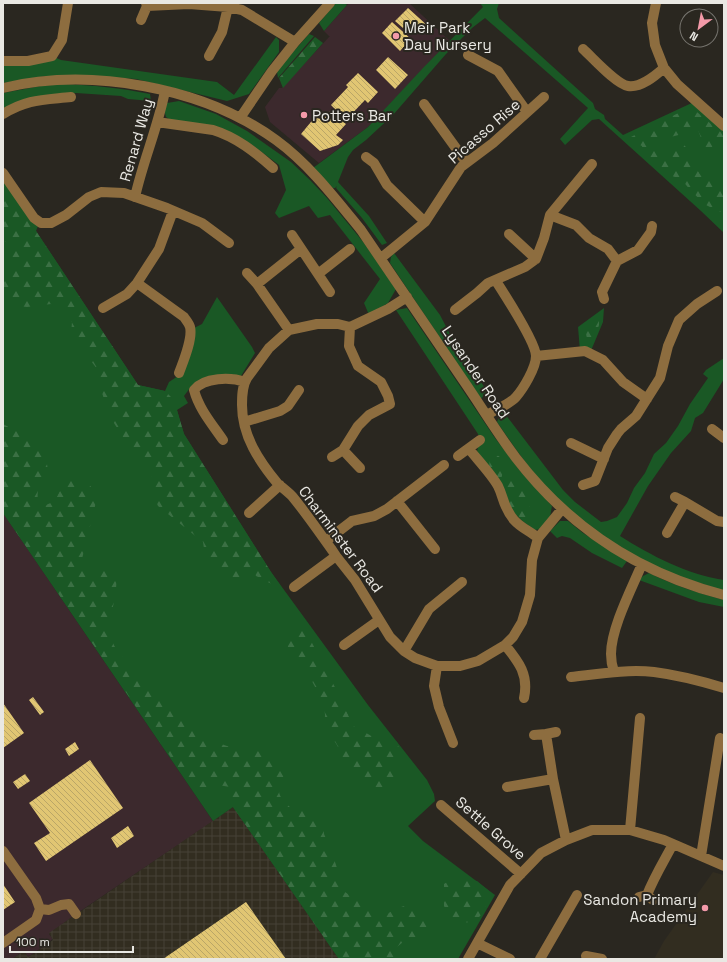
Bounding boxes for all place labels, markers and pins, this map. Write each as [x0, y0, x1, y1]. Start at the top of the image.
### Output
place label: Meir Park Day Nursery [404, 18, 492, 54]
marker: Meir Park Day Nursery [391, 31, 401, 41]
place label: Potters Bar [312, 106, 392, 125]
marker: Potters Bar [299, 110, 309, 120]
place label: Sandon Primary Academy [583, 890, 697, 926]
marker: Sandon Primary Academy [700, 903, 710, 913]

